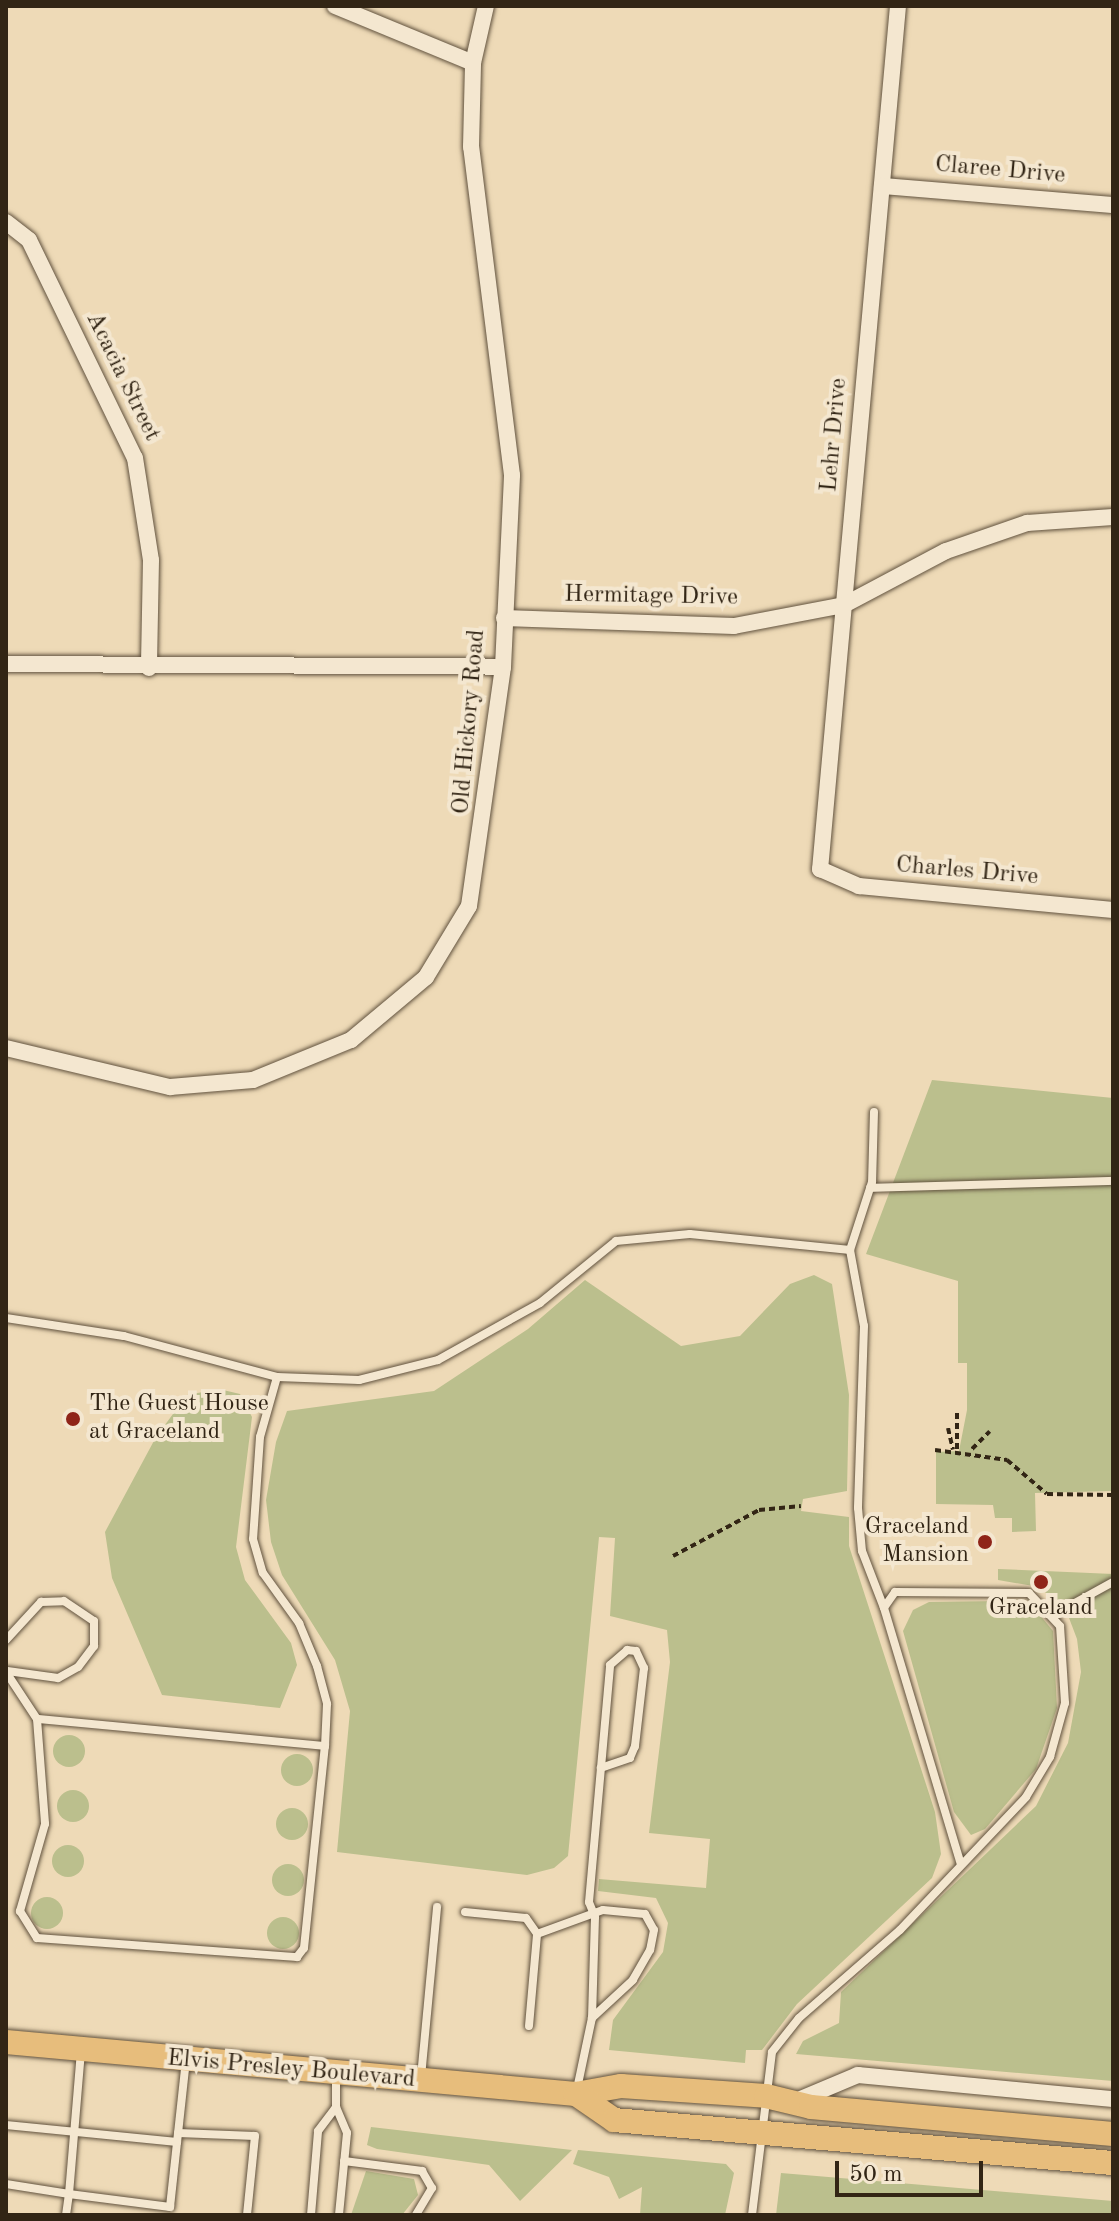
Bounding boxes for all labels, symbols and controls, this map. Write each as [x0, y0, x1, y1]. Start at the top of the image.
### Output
street label: Claree Drive [934, 151, 1066, 191]
street label: Acacia Street [78, 308, 166, 446]
street label: Lehr Drive [816, 377, 854, 493]
street label: Hermitage Drive [564, 581, 738, 613]
street label: Old Hickory Road [448, 628, 492, 816]
street label: Charles Drive [894, 851, 1040, 893]
place label: The Guest House at Graceland [89, 1391, 269, 1447]
marker: The Guest House at Graceland [64, 1410, 82, 1428]
place label: Graceland Mansion [865, 1514, 969, 1570]
marker: Graceland Mansion [976, 1533, 994, 1551]
marker: Graceland [1032, 1573, 1050, 1591]
place label: Graceland [989, 1595, 1093, 1623]
street label: Elvis Presley Boulevard [166, 2045, 416, 2095]
scale bar [839, 2145, 987, 2195]
text: 50 m [849, 2163, 903, 2187]

